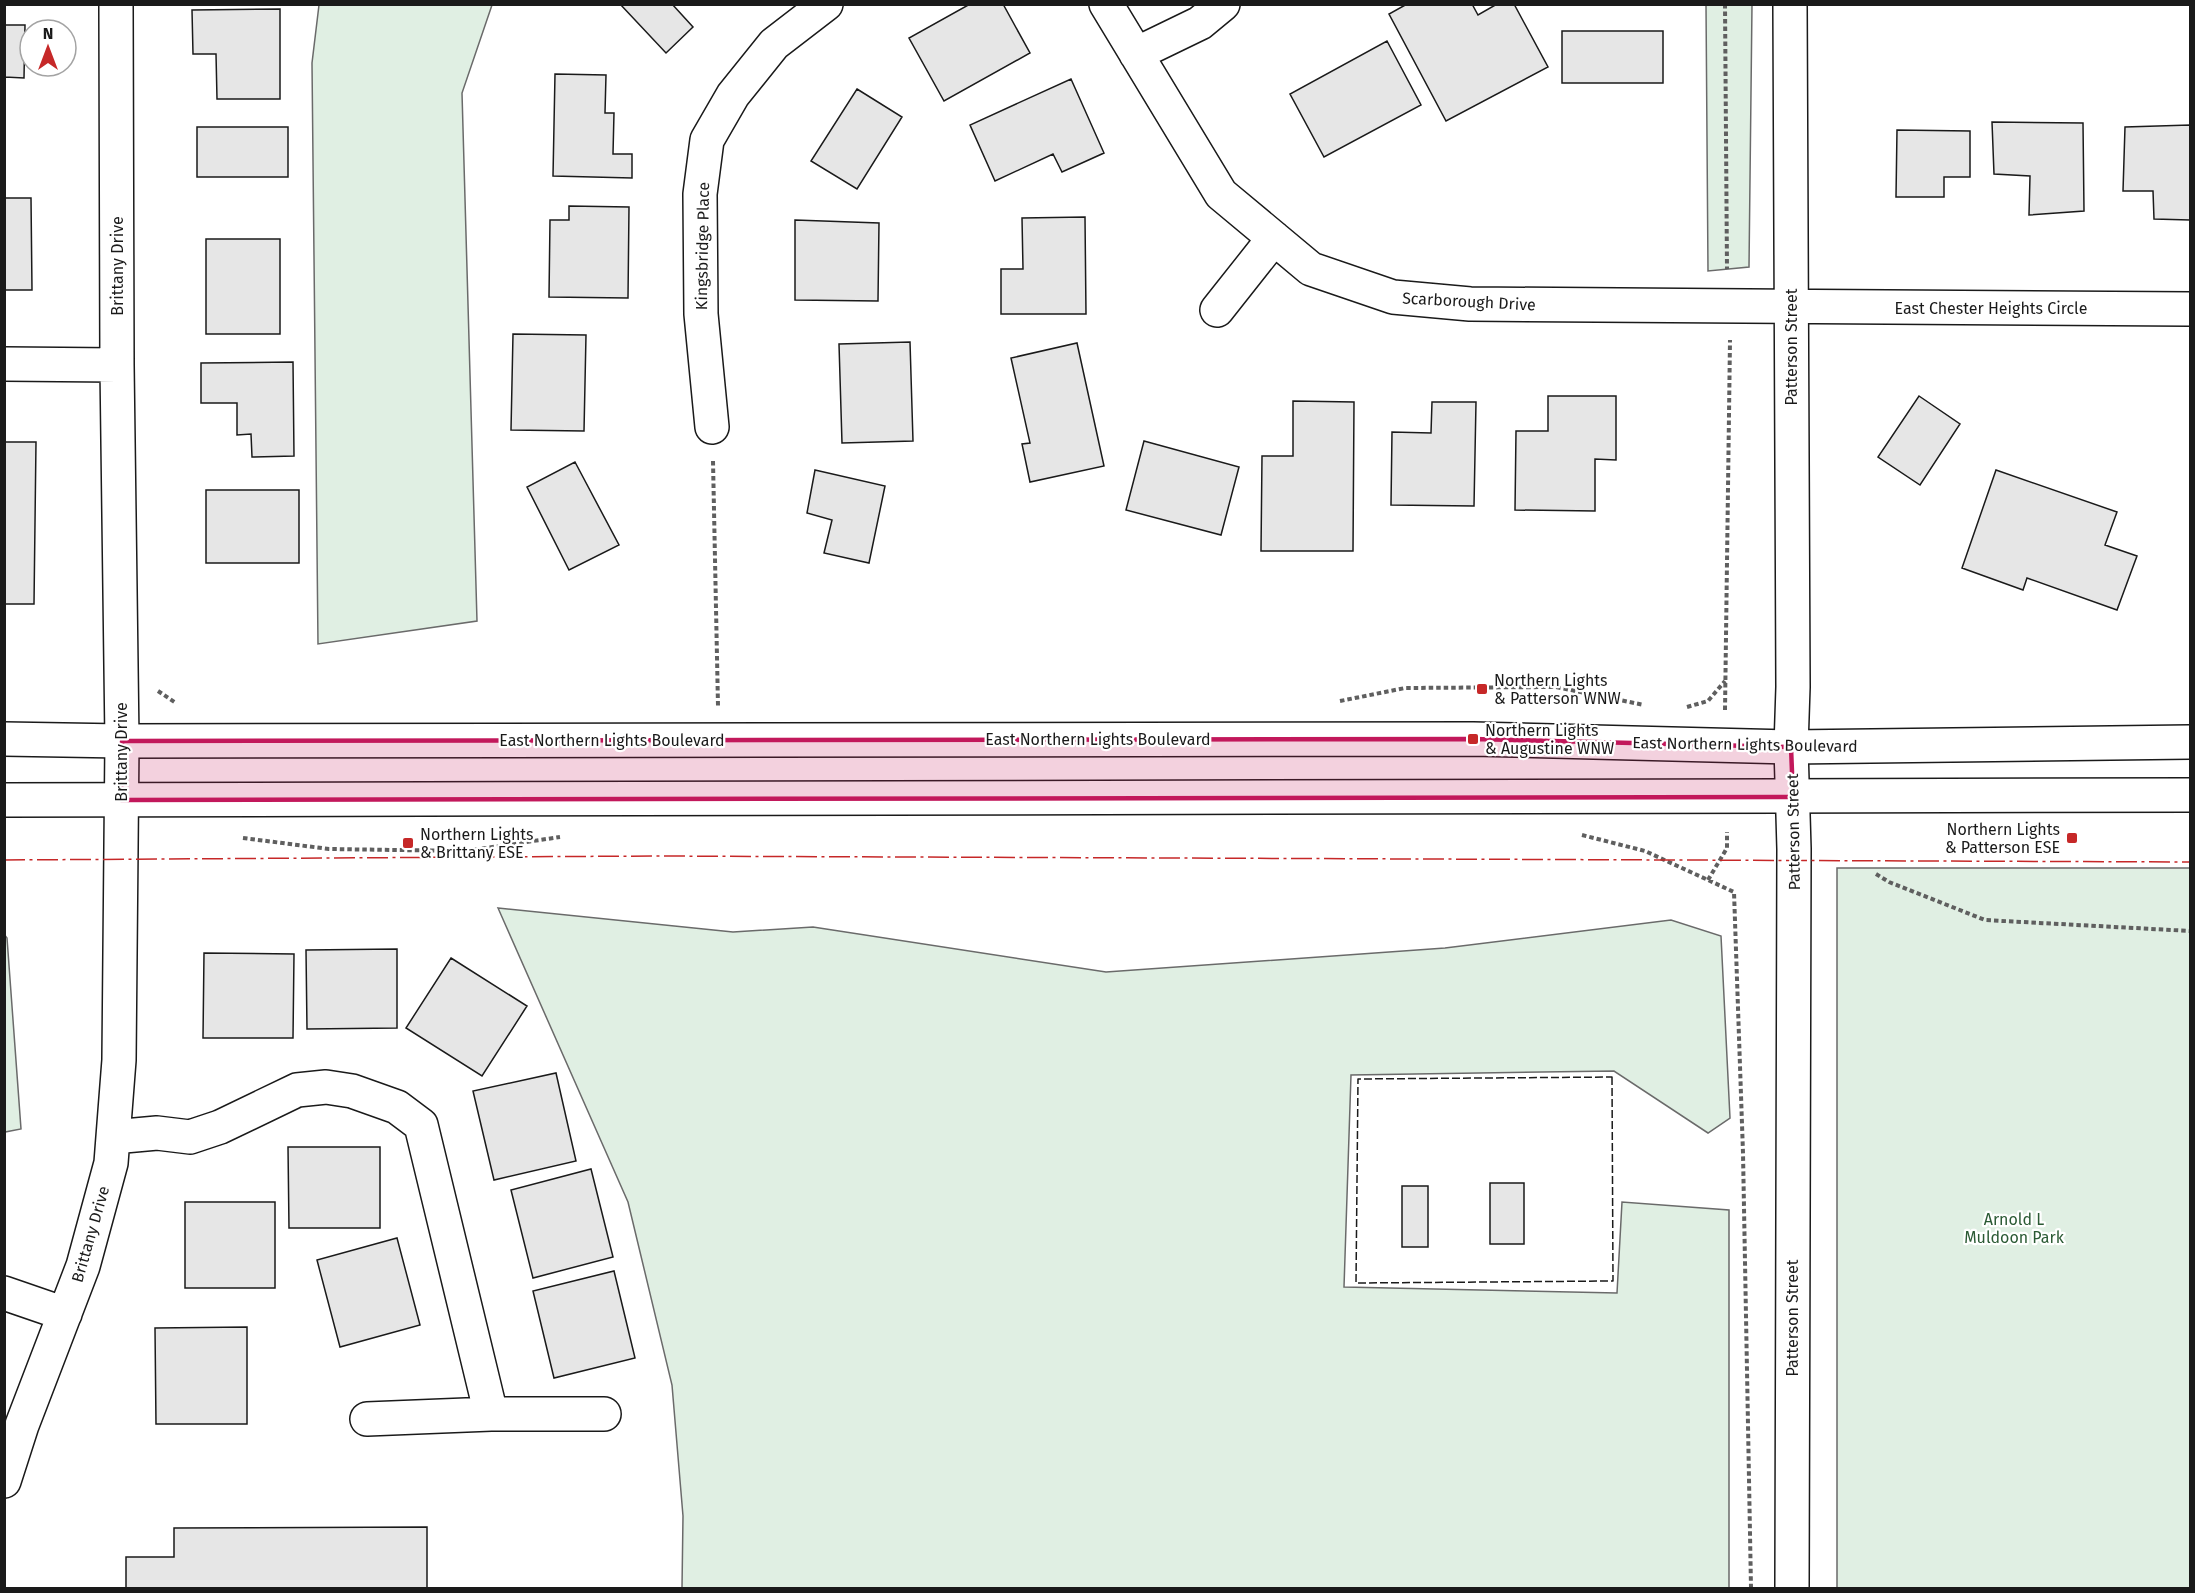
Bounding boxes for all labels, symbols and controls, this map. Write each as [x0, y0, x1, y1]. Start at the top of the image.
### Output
north arrow [18, 18, 78, 78]
text: N [43, 24, 53, 43]
street label: Kingsbridge Place [692, 182, 713, 310]
street label: Brittany Drive [108, 216, 127, 316]
street label: Patterson Street [1782, 288, 1801, 405]
street label: Scarborough Drive [1402, 289, 1536, 314]
street label: East Chester Heights Circle [1895, 299, 2087, 318]
place label: Northern Lights & Patterson WNW [1494, 671, 1621, 708]
marker: Northern Lights & Patterson WNW [1475, 682, 1489, 696]
street label: Brittany Drive [112, 702, 131, 802]
place label: Northern Lights & Augustine WNW [1485, 721, 1614, 758]
street label: East Northern Lights Boulevard [985, 730, 1211, 749]
street label: East Northern Lights Boulevard [499, 731, 725, 750]
marker: Northern Lights & Augustine WNW [1466, 732, 1480, 746]
street label: East Northern Lights Boulevard [1632, 733, 1858, 756]
street label: Patterson Street [1783, 773, 1804, 891]
place label: Northern Lights & Patterson ESE [1945, 820, 2060, 857]
place label: Northern Lights & Brittany ESE [420, 825, 534, 862]
marker: Northern Lights & Patterson ESE [2065, 831, 2079, 845]
marker: Northern Lights & Brittany ESE [401, 836, 415, 850]
street label: Brittany Drive [68, 1184, 113, 1285]
park label: Arnold L Muldoon Park [1964, 1210, 2065, 1247]
street label: Patterson Street [1783, 1259, 1802, 1376]

